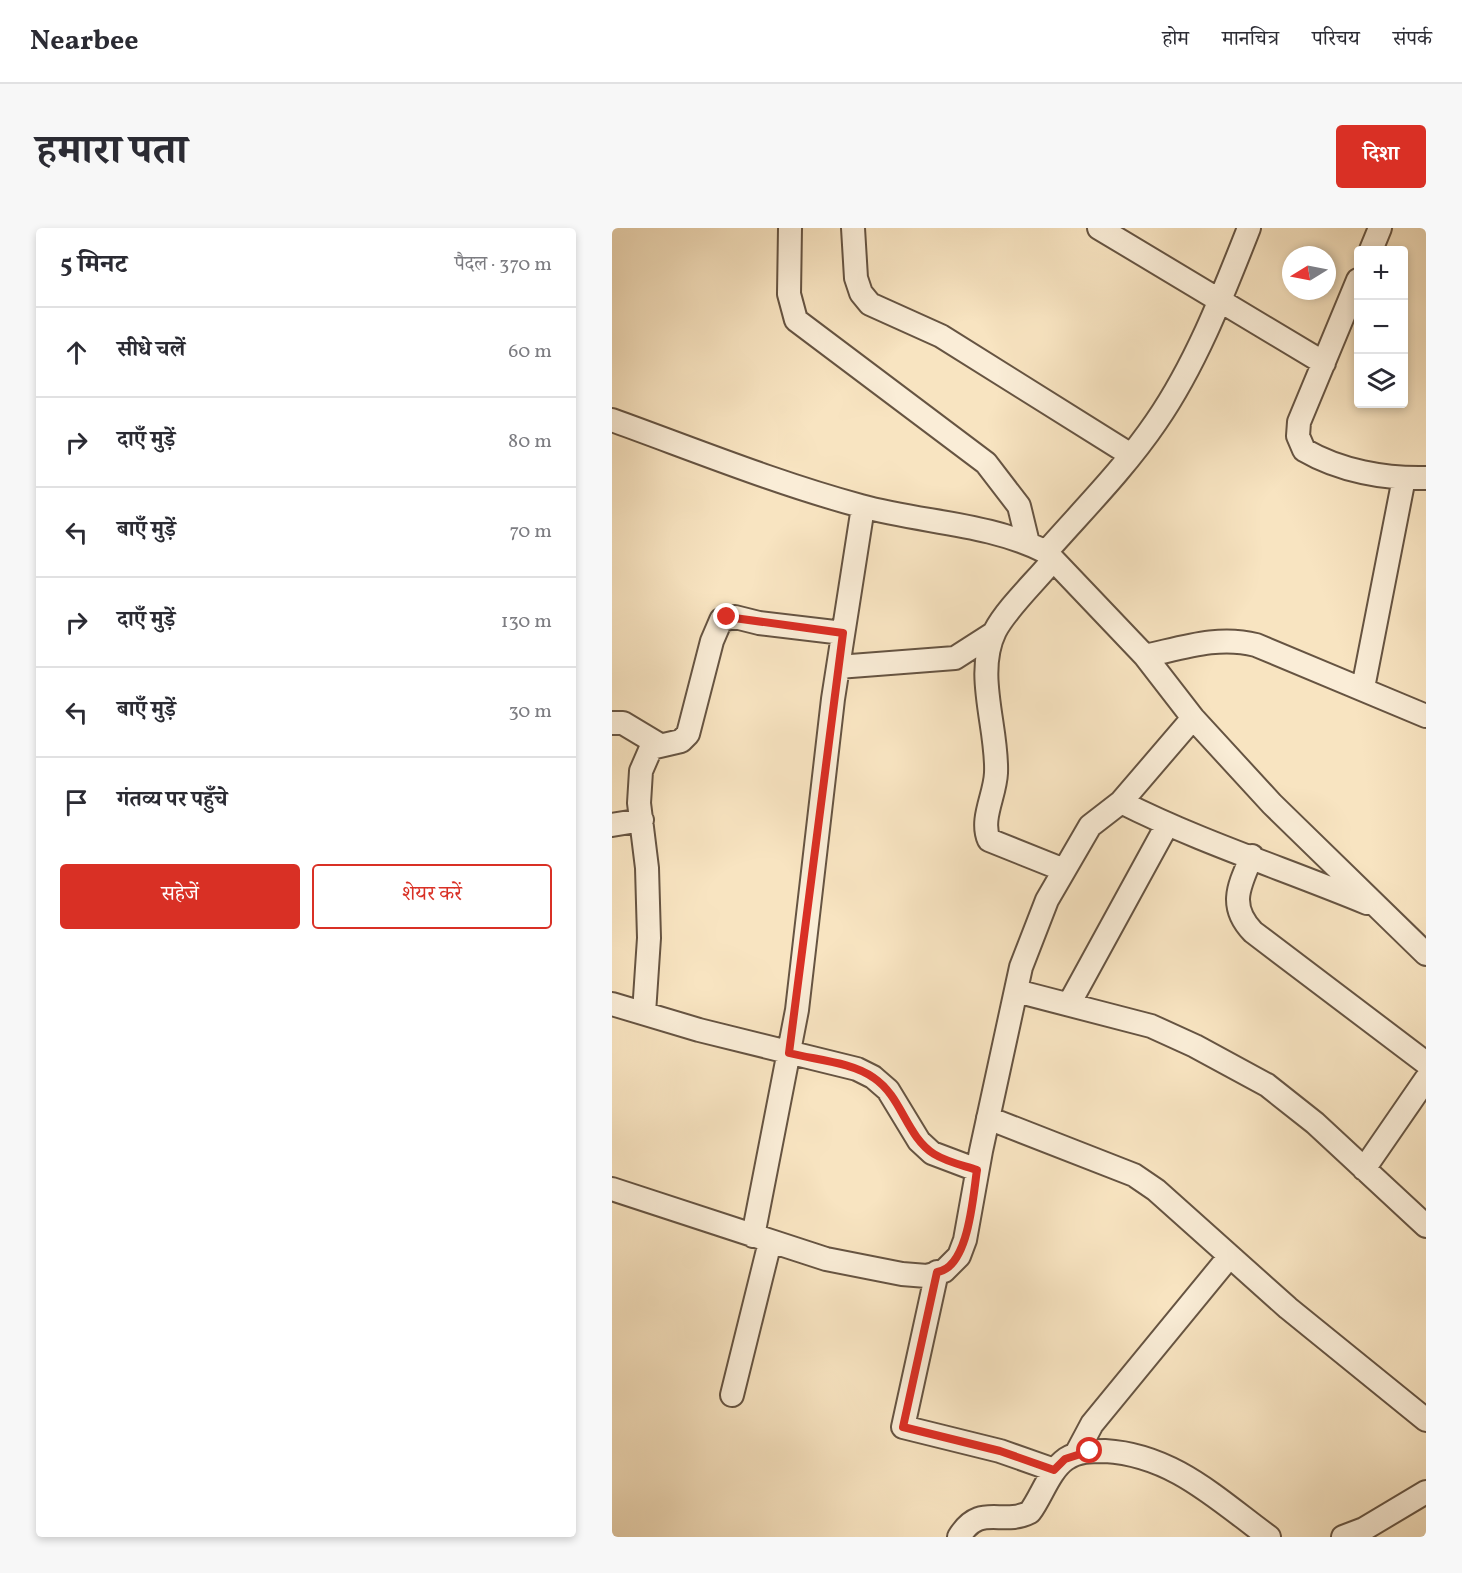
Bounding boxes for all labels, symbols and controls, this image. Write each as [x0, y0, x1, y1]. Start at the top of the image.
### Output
text: Nearbee [30, 22, 139, 61]
text: होम [1162, 25, 1189, 54]
text: मानचित्र [1222, 25, 1279, 54]
text: परिचय [1312, 25, 1360, 54]
text: संपर्क [1393, 25, 1432, 54]
text: हमारा पता [36, 123, 187, 182]
button: दिशा [1336, 125, 1426, 188]
north arrow [1282, 246, 1336, 300]
map controls [1354, 246, 1408, 408]
button: + [1354, 246, 1408, 300]
text: 5 मिनट [60, 247, 127, 283]
text: पैदल · 370 m [455, 251, 552, 279]
button: − [1354, 300, 1408, 354]
text: सीधे चलें [117, 335, 185, 366]
icon: ahead [60, 336, 93, 369]
text: 60 m [508, 338, 552, 366]
button: layers [1354, 354, 1408, 408]
text: दाएँ मुड़ें [117, 425, 175, 456]
icon: right [60, 426, 93, 459]
text: 80 m [508, 428, 552, 456]
text: बाएँ मुड़ें [117, 515, 176, 546]
icon: left [60, 516, 93, 549]
text: 70 m [509, 518, 552, 546]
route end [713, 603, 739, 629]
text: दाएँ मुड़ें [117, 605, 175, 636]
icon: right [60, 606, 93, 639]
text: 130 m [501, 608, 552, 636]
text: बाएँ मुड़ें [117, 695, 176, 726]
icon: left [60, 696, 93, 729]
text: 30 m [508, 698, 552, 726]
text: गंतव्य पर पहुँचे [117, 785, 228, 816]
icon: arrive [60, 786, 93, 819]
button: सहेजें [60, 864, 300, 929]
button: शेयर करें [312, 864, 552, 929]
route start [1076, 1437, 1102, 1463]

